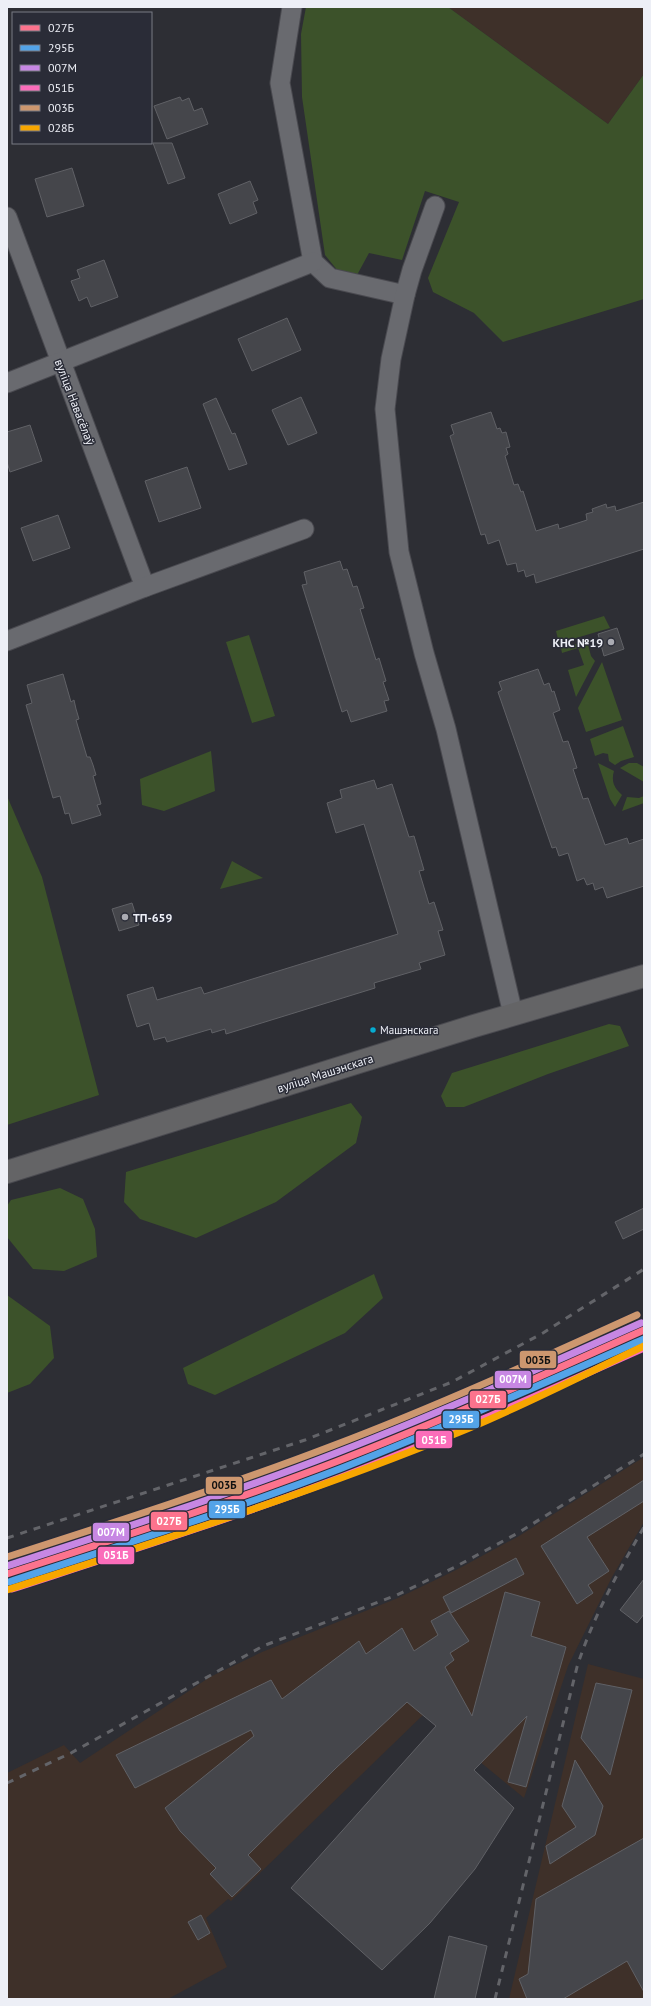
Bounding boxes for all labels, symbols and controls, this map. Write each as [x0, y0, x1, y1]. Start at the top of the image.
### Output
legend [12, 12, 152, 144]
text: 027Б [48, 20, 75, 35]
text: 295Б [48, 40, 75, 55]
text: 007М [48, 60, 77, 75]
text: 051Б [48, 80, 75, 95]
text: 003Б [48, 100, 75, 115]
text: 028Б [48, 120, 75, 135]
street label: вуліца Навасёлаў [52, 357, 98, 447]
place label: КНС №19 [553, 635, 603, 650]
marker: КНС №19 [606, 637, 616, 647]
place label: ТП-659 [133, 910, 172, 925]
marker: ТП-659 [120, 912, 130, 922]
place label: Машэнскага [380, 1023, 439, 1037]
marker: Машэнскага [368, 1025, 378, 1035]
street label: вуліца Машэнскага [275, 1050, 375, 1096]
line badge: 003Б [519, 1350, 557, 1369]
text: 003Б [526, 1353, 550, 1367]
line badge: 007М [494, 1370, 532, 1389]
text: 007М [499, 1372, 527, 1386]
line badge: 027Б [469, 1390, 507, 1409]
text: 027Б [476, 1392, 500, 1406]
line badge: 295Б [442, 1410, 480, 1429]
text: 295Б [449, 1412, 473, 1426]
line badge: 051Б [415, 1430, 453, 1449]
text: 051Б [422, 1433, 446, 1447]
line badge: 003Б [205, 1476, 243, 1495]
text: 003Б [212, 1478, 236, 1492]
line badge: 295Б [208, 1500, 246, 1519]
text: 295Б [215, 1502, 239, 1516]
line badge: 027Б [150, 1511, 188, 1531]
text: 027Б [157, 1514, 181, 1528]
line badge: 007М [92, 1522, 130, 1542]
text: 007М [97, 1525, 125, 1539]
line badge: 051Б [97, 1546, 135, 1565]
text: 051Б [104, 1548, 128, 1562]

